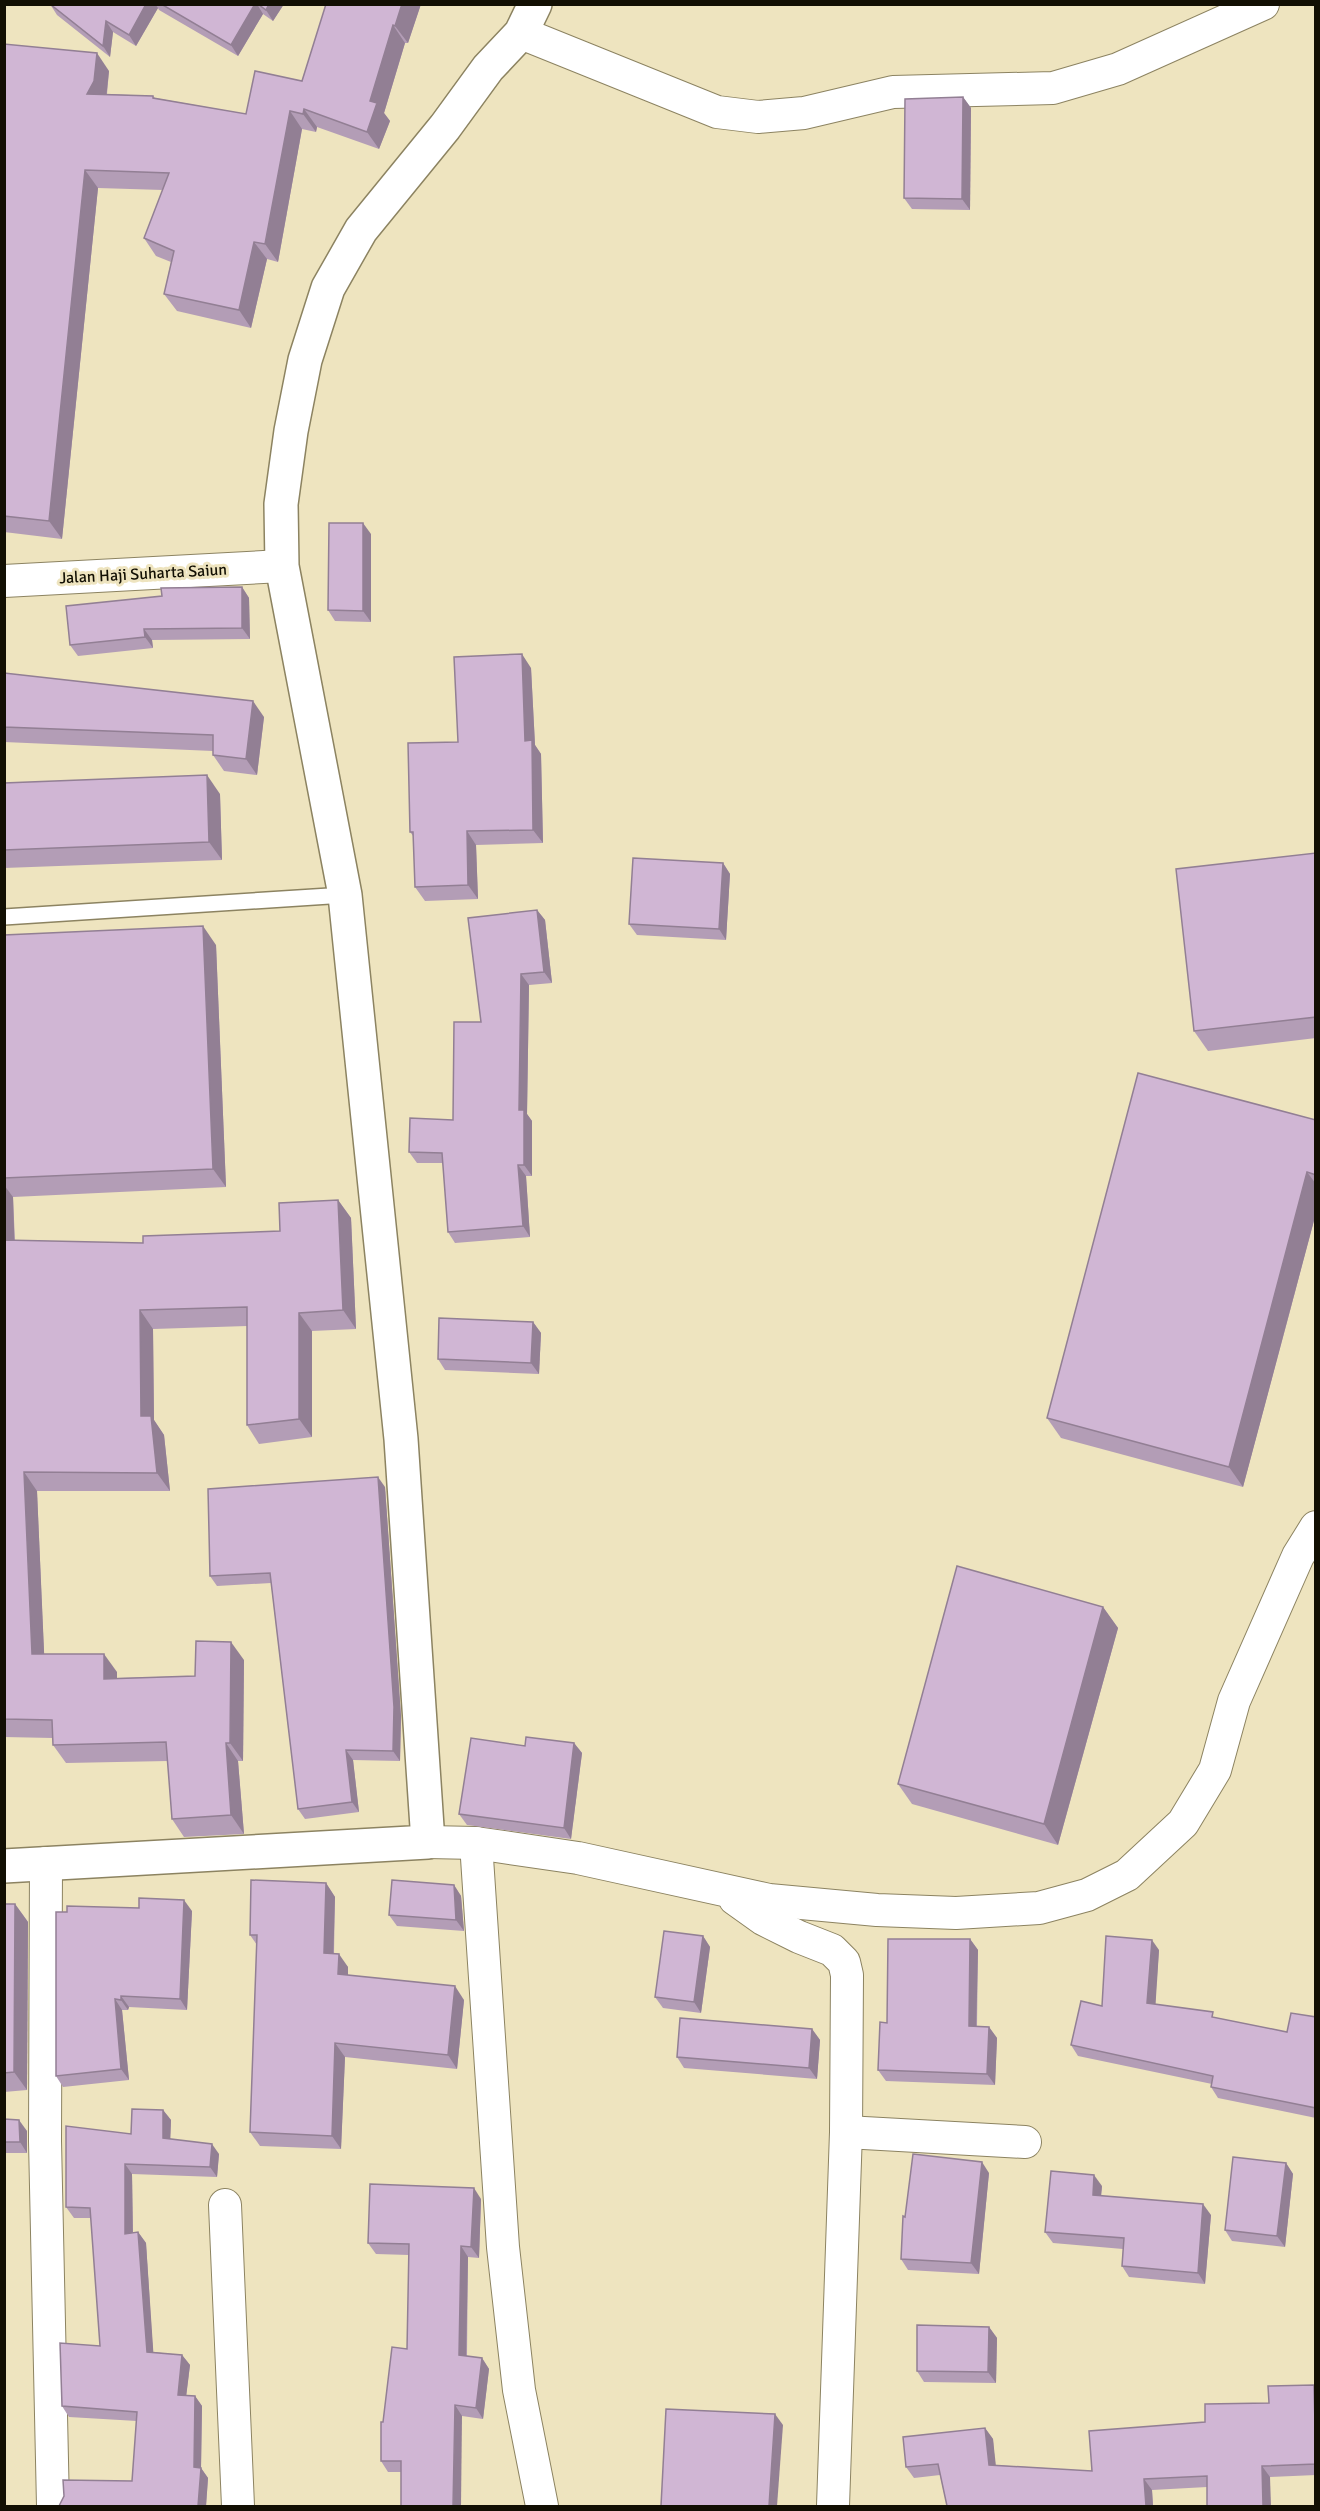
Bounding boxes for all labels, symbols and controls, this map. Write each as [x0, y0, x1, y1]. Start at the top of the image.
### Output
street label: Jalan Haji Suharta Saiun [59, 560, 227, 588]

